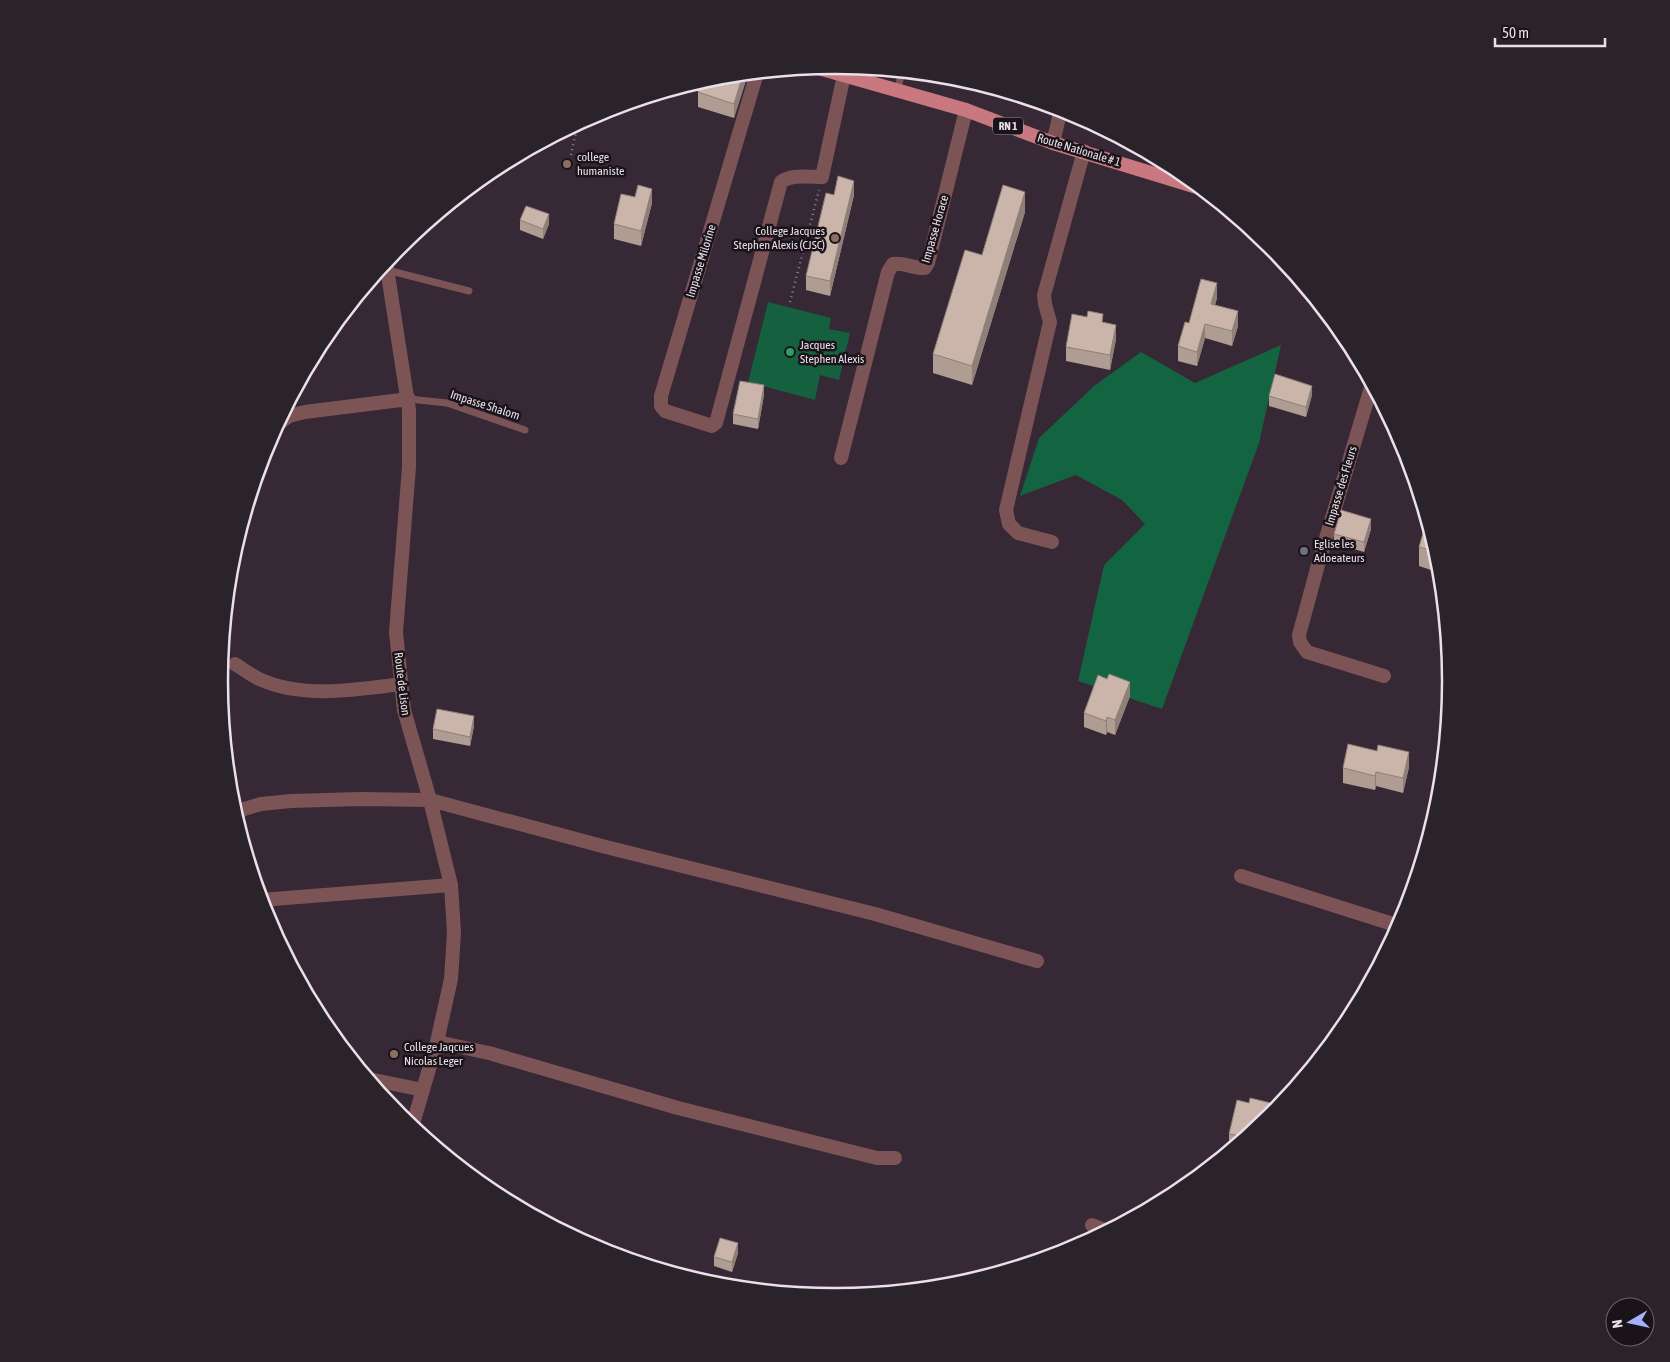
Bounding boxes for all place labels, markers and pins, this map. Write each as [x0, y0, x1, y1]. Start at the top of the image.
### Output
place label: college humaniste [577, 150, 624, 178]
marker: college humaniste [561, 158, 573, 170]
place label: College Jacques Stephen Alexis (CJSC) [734, 224, 825, 252]
marker: College Jacques Stephen Alexis (CJSC) [829, 232, 841, 244]
place label: Jacques Stephen Alexis [800, 338, 864, 366]
marker: Jacques Stephen Alexis [784, 346, 796, 358]
place label: Eglise les Adoeateurs [1314, 537, 1365, 565]
marker: Eglise les Adoeateurs [1298, 545, 1310, 557]
place label: College Jaqcues Nicolas Leger [404, 1040, 474, 1068]
marker: College Jaqcues Nicolas Leger [388, 1048, 400, 1060]

